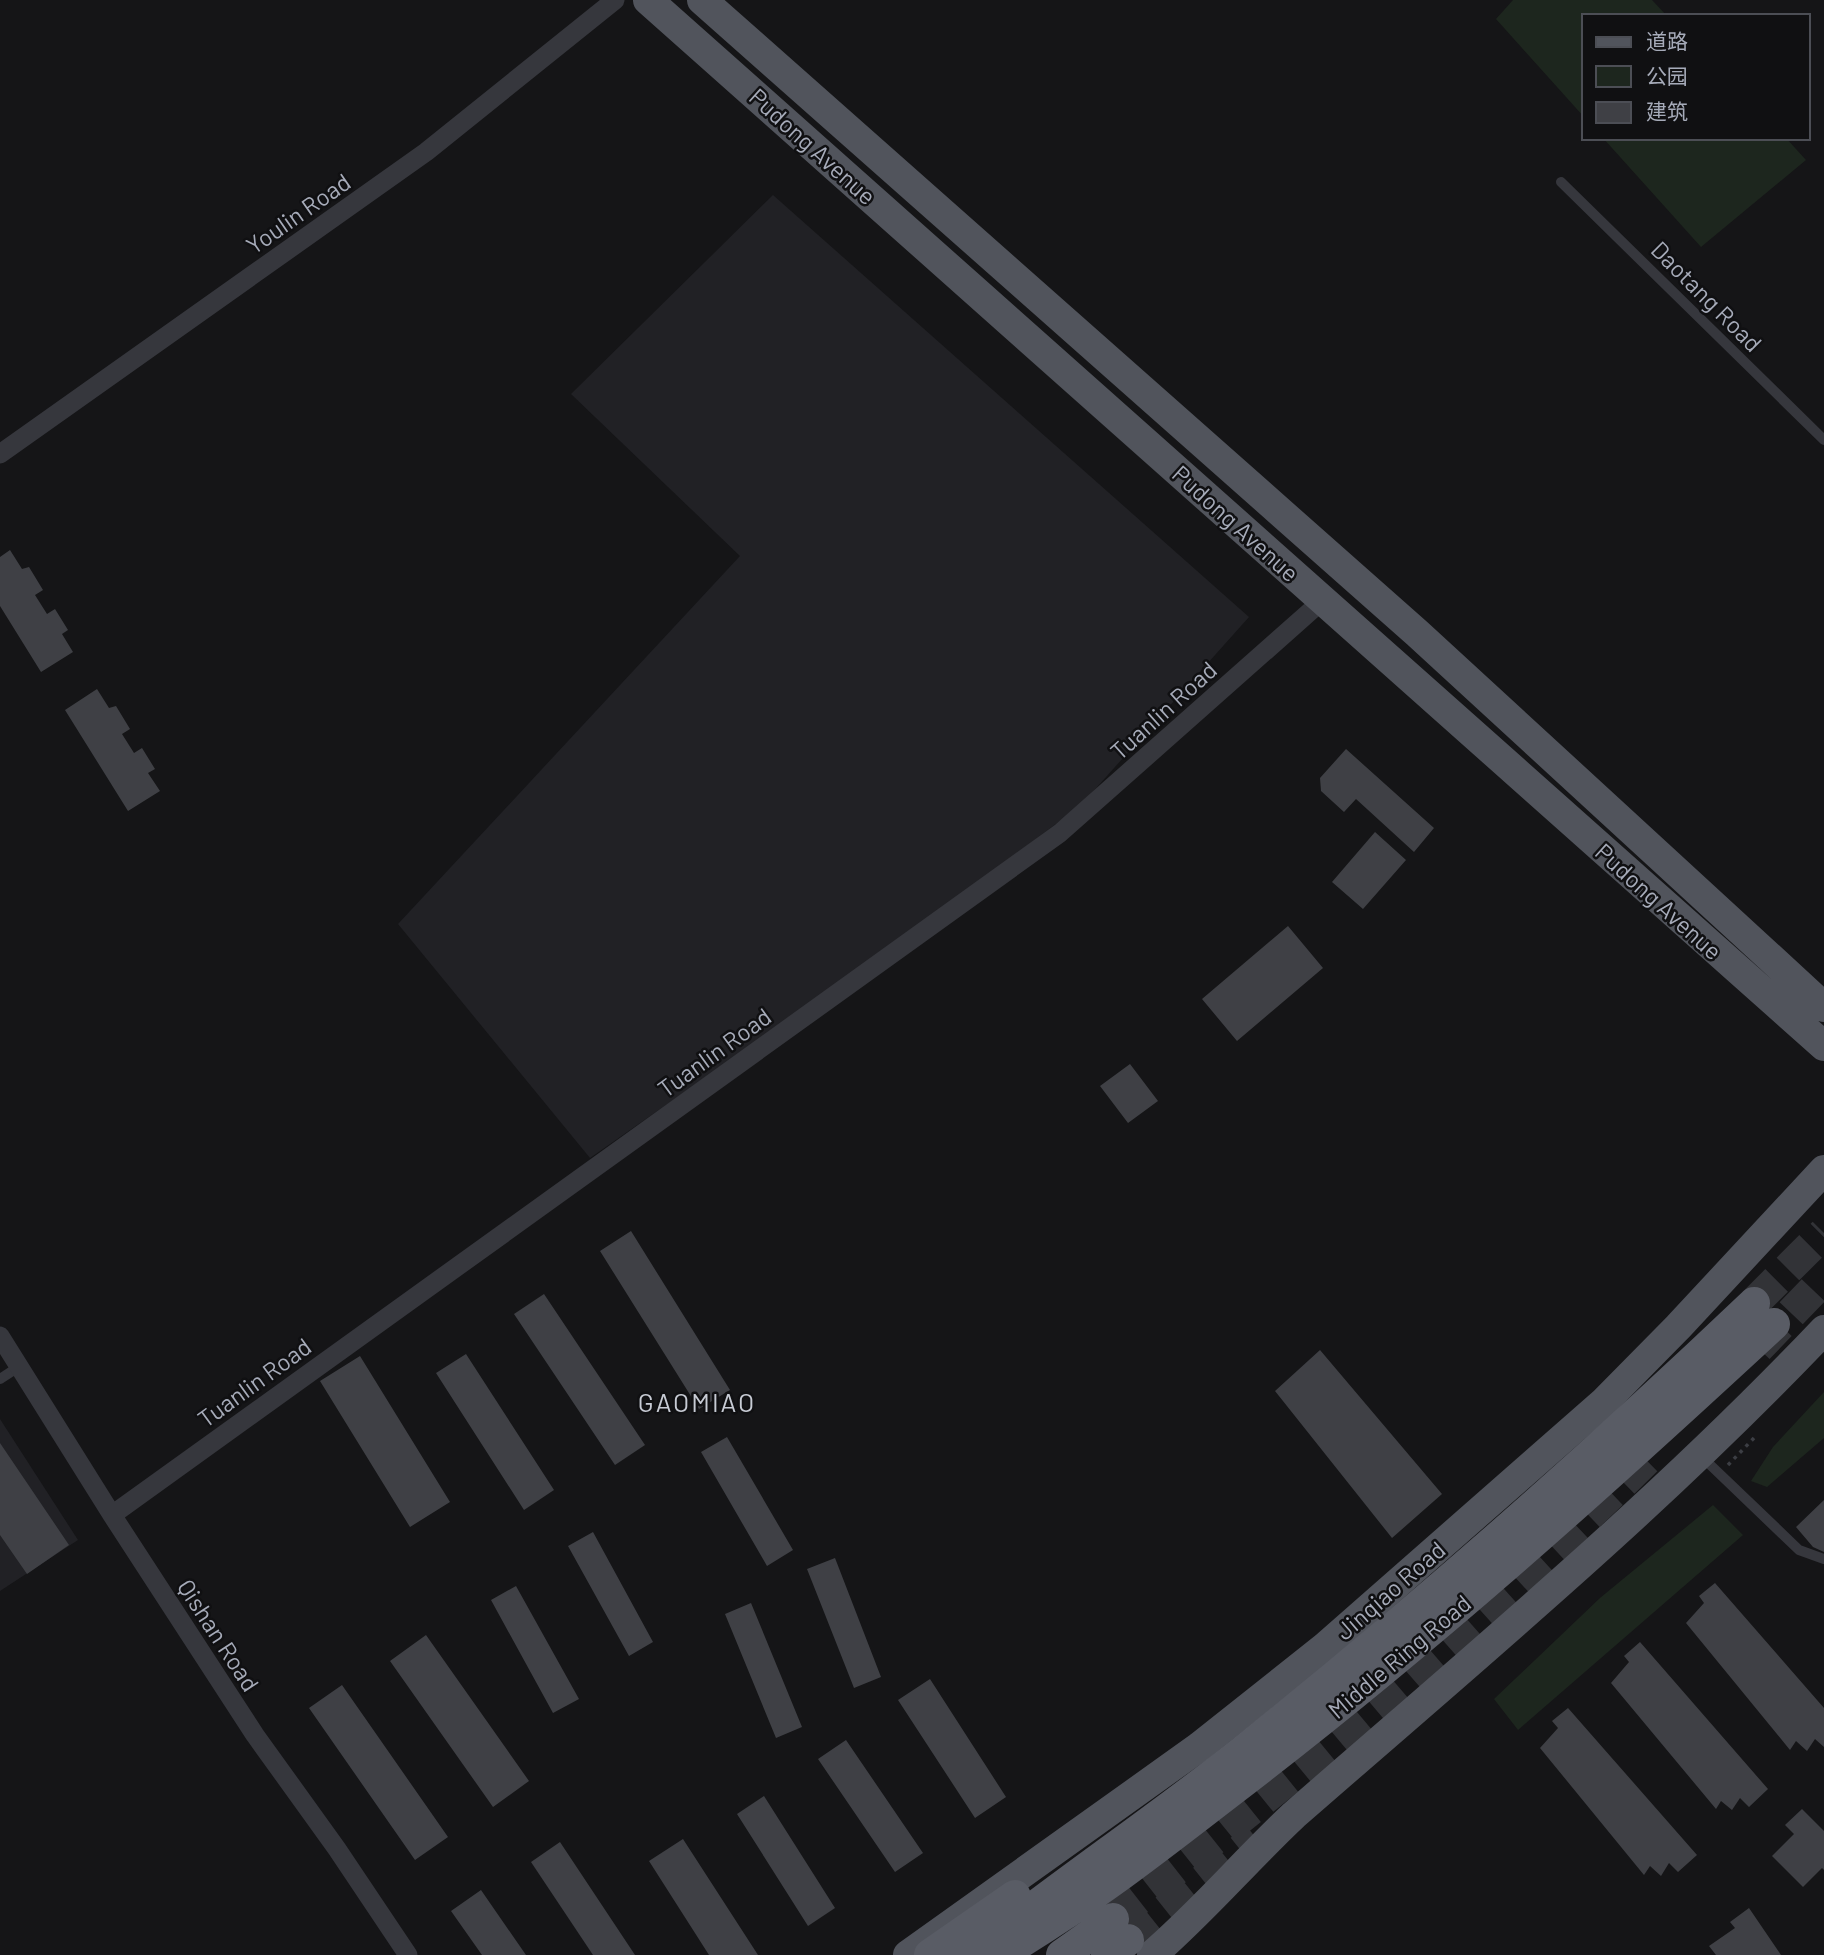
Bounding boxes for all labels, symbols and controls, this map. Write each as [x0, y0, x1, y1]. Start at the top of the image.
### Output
legend [1582, 14, 1810, 140]
text: 道路 [1646, 28, 1688, 53]
text: 公园 [1646, 63, 1688, 88]
street label: Pudong Avenue [744, 82, 882, 210]
text: 建筑 [1646, 98, 1688, 123]
street label: Youlin Road [240, 167, 356, 259]
street label: Daotang Road [1646, 235, 1768, 357]
street label: Pudong Avenue [1167, 459, 1305, 587]
street label: Tuanlin Road [1104, 655, 1222, 765]
street label: Pudong Avenue [1590, 837, 1728, 965]
street label: Tuanlin Road [652, 1001, 776, 1103]
street label: Tuanlin Road [192, 1331, 316, 1433]
district label: GAOMIAO [638, 1386, 756, 1417]
street label: Jinqiao Road [1329, 1535, 1451, 1645]
street label: Qishan Road [172, 1574, 266, 1696]
street label: Middle Ring Road [1322, 1588, 1476, 1724]

